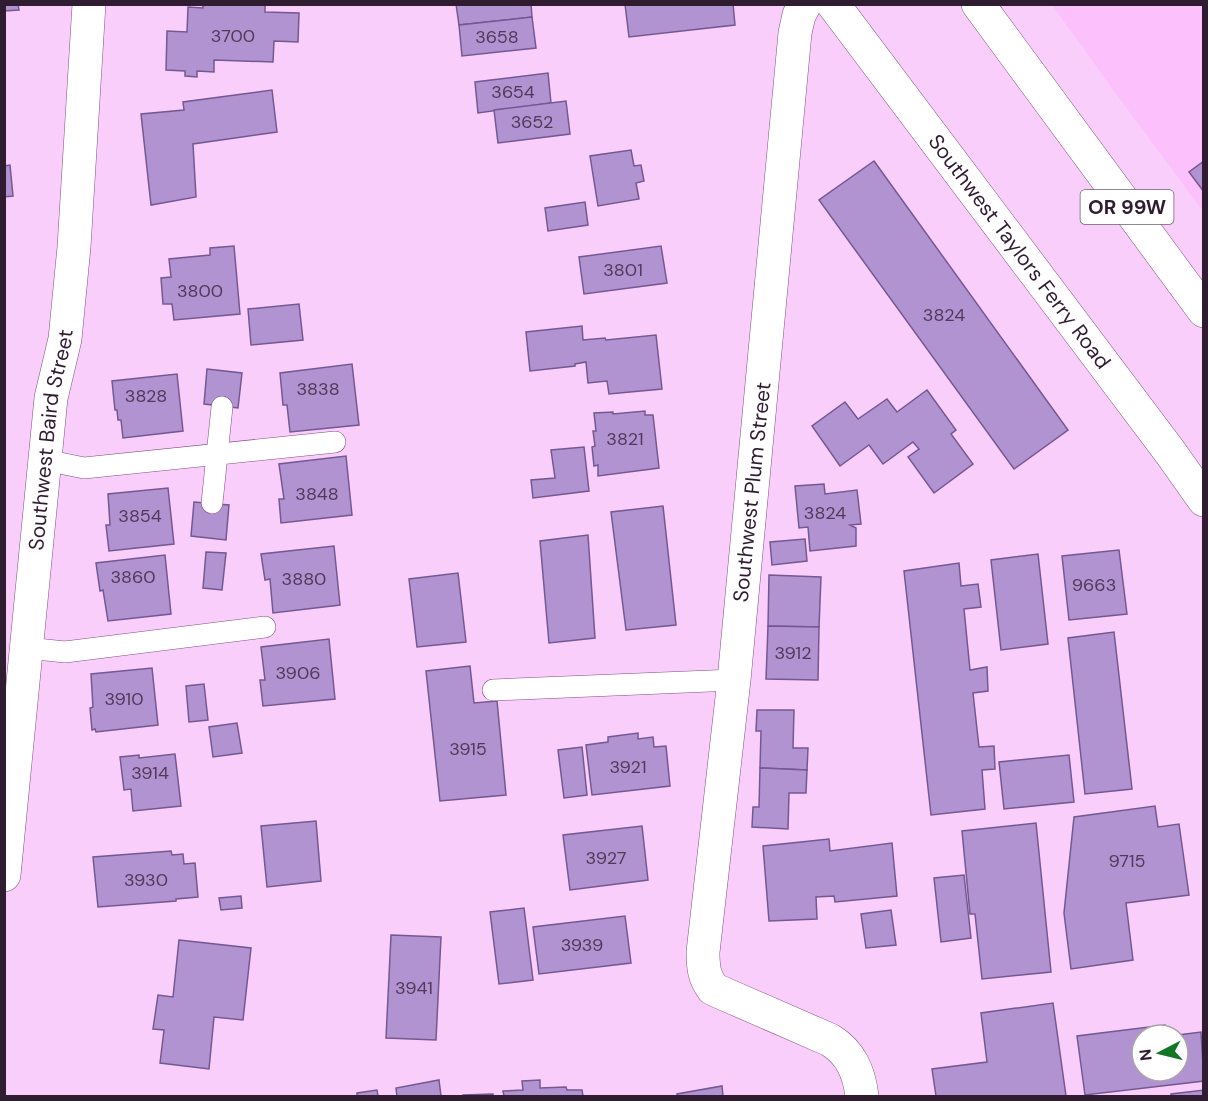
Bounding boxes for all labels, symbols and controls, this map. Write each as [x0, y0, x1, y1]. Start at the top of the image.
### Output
house number: 3700 [211, 24, 255, 48]
house number: 3658 [475, 25, 519, 49]
house number: 3654 [491, 80, 535, 104]
house number: 3652 [511, 110, 553, 134]
street label: Southwest Taylors Ferry Road [922, 129, 1117, 375]
road number: OR 99W [1080, 190, 1174, 224]
house number: 3801 [603, 258, 643, 282]
house number: 3800 [177, 279, 223, 303]
house number: 3824 [923, 303, 965, 327]
street label: Southwest Baird Street [22, 328, 80, 552]
house number: 3838 [296, 377, 340, 401]
street label: Southwest Plum Street [727, 381, 777, 603]
house number: 3828 [125, 384, 167, 408]
house number: 3821 [606, 427, 644, 451]
house number: 3848 [295, 482, 339, 506]
house number: 3824 [804, 501, 846, 525]
house number: 3854 [118, 504, 162, 528]
house number: 3860 [110, 565, 156, 589]
house number: 3880 [282, 567, 326, 591]
house number: 9663 [1072, 573, 1116, 597]
house number: 3912 [774, 641, 812, 665]
house number: 3906 [275, 661, 321, 685]
house number: 3910 [104, 687, 144, 711]
house number: 3915 [449, 737, 487, 761]
house number: 3921 [609, 755, 647, 779]
house number: 3914 [131, 761, 169, 785]
house number: 3927 [586, 846, 626, 870]
house number: 9715 [1108, 849, 1146, 873]
house number: 3930 [124, 868, 168, 892]
house number: 3939 [561, 933, 603, 957]
house number: 3941 [395, 976, 433, 1000]
north arrow [1130, 1023, 1190, 1083]
text: N [1134, 1048, 1157, 1062]

